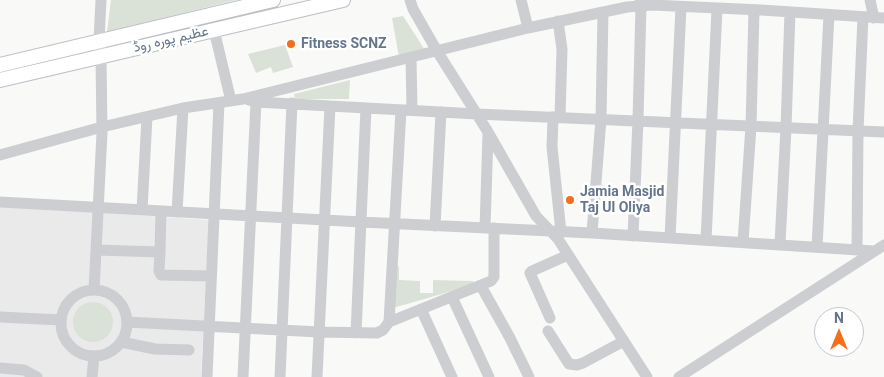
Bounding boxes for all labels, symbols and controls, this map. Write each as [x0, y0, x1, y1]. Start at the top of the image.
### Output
street label: عظیم پورہ روڈ [132, 23, 210, 57]
place label: Fitness SCNZ [301, 36, 387, 52]
marker: Fitness SCNZ [285, 38, 297, 50]
place label: Jamia Masjid Taj Ul Oliya [580, 184, 664, 216]
marker: Jamia Masjid Taj Ul Oliya [564, 194, 576, 206]
north arrow [814, 307, 864, 357]
text: N [834, 310, 844, 326]

